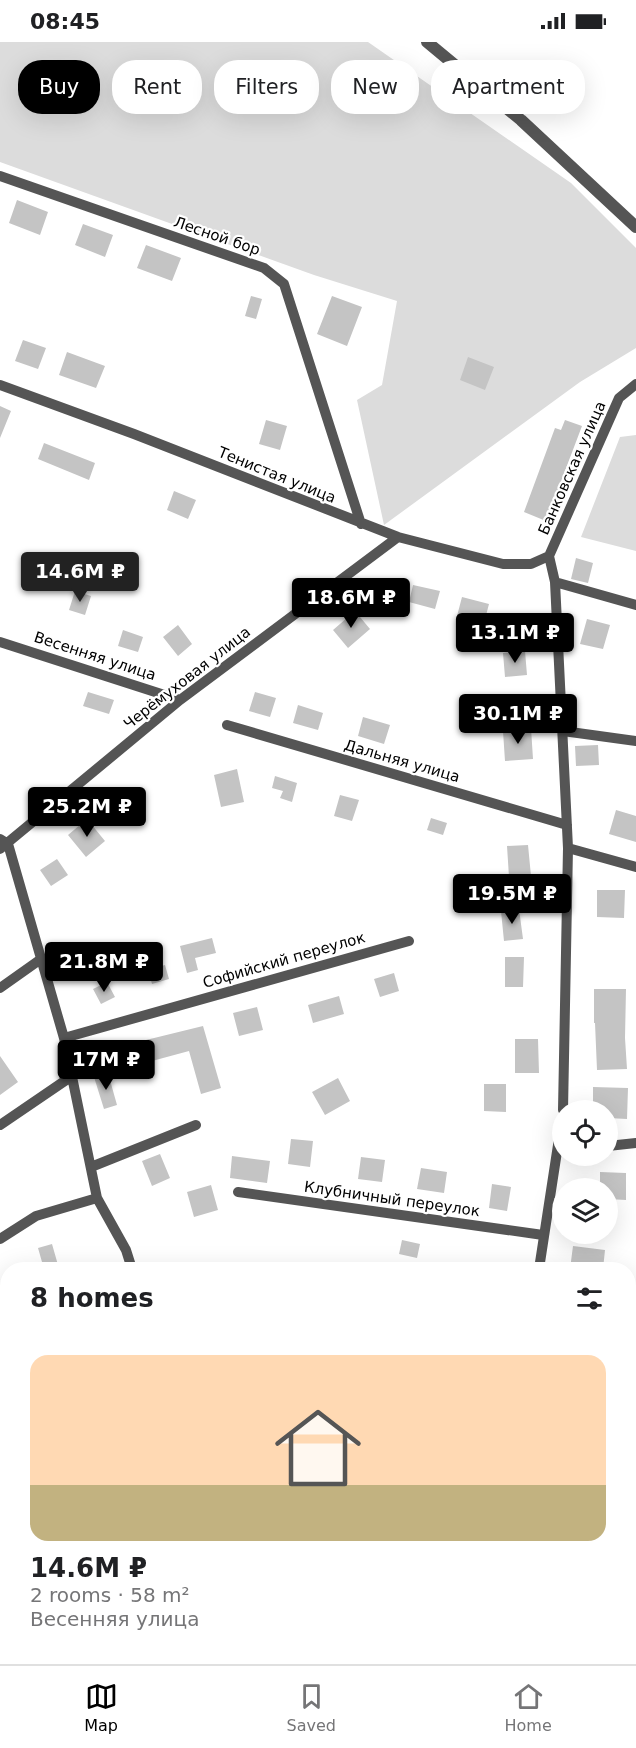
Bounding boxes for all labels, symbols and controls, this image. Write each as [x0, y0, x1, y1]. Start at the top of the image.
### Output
text: 08:45 [30, 9, 100, 34]
chip: Buy [18, 60, 100, 114]
chip: Rent [112, 60, 202, 114]
chip: Filters [214, 60, 319, 114]
chip: New [331, 60, 419, 114]
chip: Apartment [431, 60, 585, 114]
street label: Лесной бор [171, 213, 263, 259]
street label: Банковская улица [534, 398, 610, 538]
street label: Тенистая улица [215, 443, 339, 507]
pin: 14.6M ₽ [25, 552, 135, 603]
text: 14.6M ₽ [35, 559, 125, 583]
pin: 18.6M ₽ [296, 578, 406, 629]
text: 18.6M ₽ [306, 585, 396, 609]
pin: 13.1M ₽ [460, 613, 570, 664]
text: 13.1M ₽ [470, 620, 560, 644]
street label: Черёмуховая улица [120, 623, 254, 733]
street label: Весенняя улица [32, 628, 158, 684]
pin: 30.1M ₽ [463, 694, 573, 745]
text: 30.1M ₽ [473, 701, 563, 725]
street label: Дальняя улица [342, 736, 462, 786]
pin: 25.2M ₽ [32, 787, 142, 838]
text: 25.2M ₽ [42, 794, 132, 818]
pin: 19.5M ₽ [457, 874, 567, 925]
text: 19.5M ₽ [467, 881, 557, 905]
street label: Софийский переулок [201, 928, 367, 992]
pin: 21.8M ₽ [49, 942, 159, 993]
text: 21.8M ₽ [59, 949, 149, 973]
pin: 17M ₽ [64, 1040, 148, 1091]
text: 17M ₽ [72, 1047, 140, 1071]
map controls [552, 1100, 618, 1244]
button: locate [552, 1100, 618, 1166]
street label: Клубничный переулок [303, 1178, 481, 1220]
button: layers [552, 1178, 618, 1244]
icon: filters [573, 1282, 606, 1315]
text: 8 homes [30, 1283, 154, 1313]
icon: home [264, 1394, 372, 1502]
text: 14.6M ₽ [30, 1553, 147, 1583]
text: 2 rooms · 58 m² [30, 1583, 190, 1607]
text: Весенняя улица [30, 1607, 199, 1631]
tab: Map [84, 1680, 118, 1735]
tab: Saved [287, 1680, 336, 1735]
tab: Home [504, 1680, 552, 1735]

